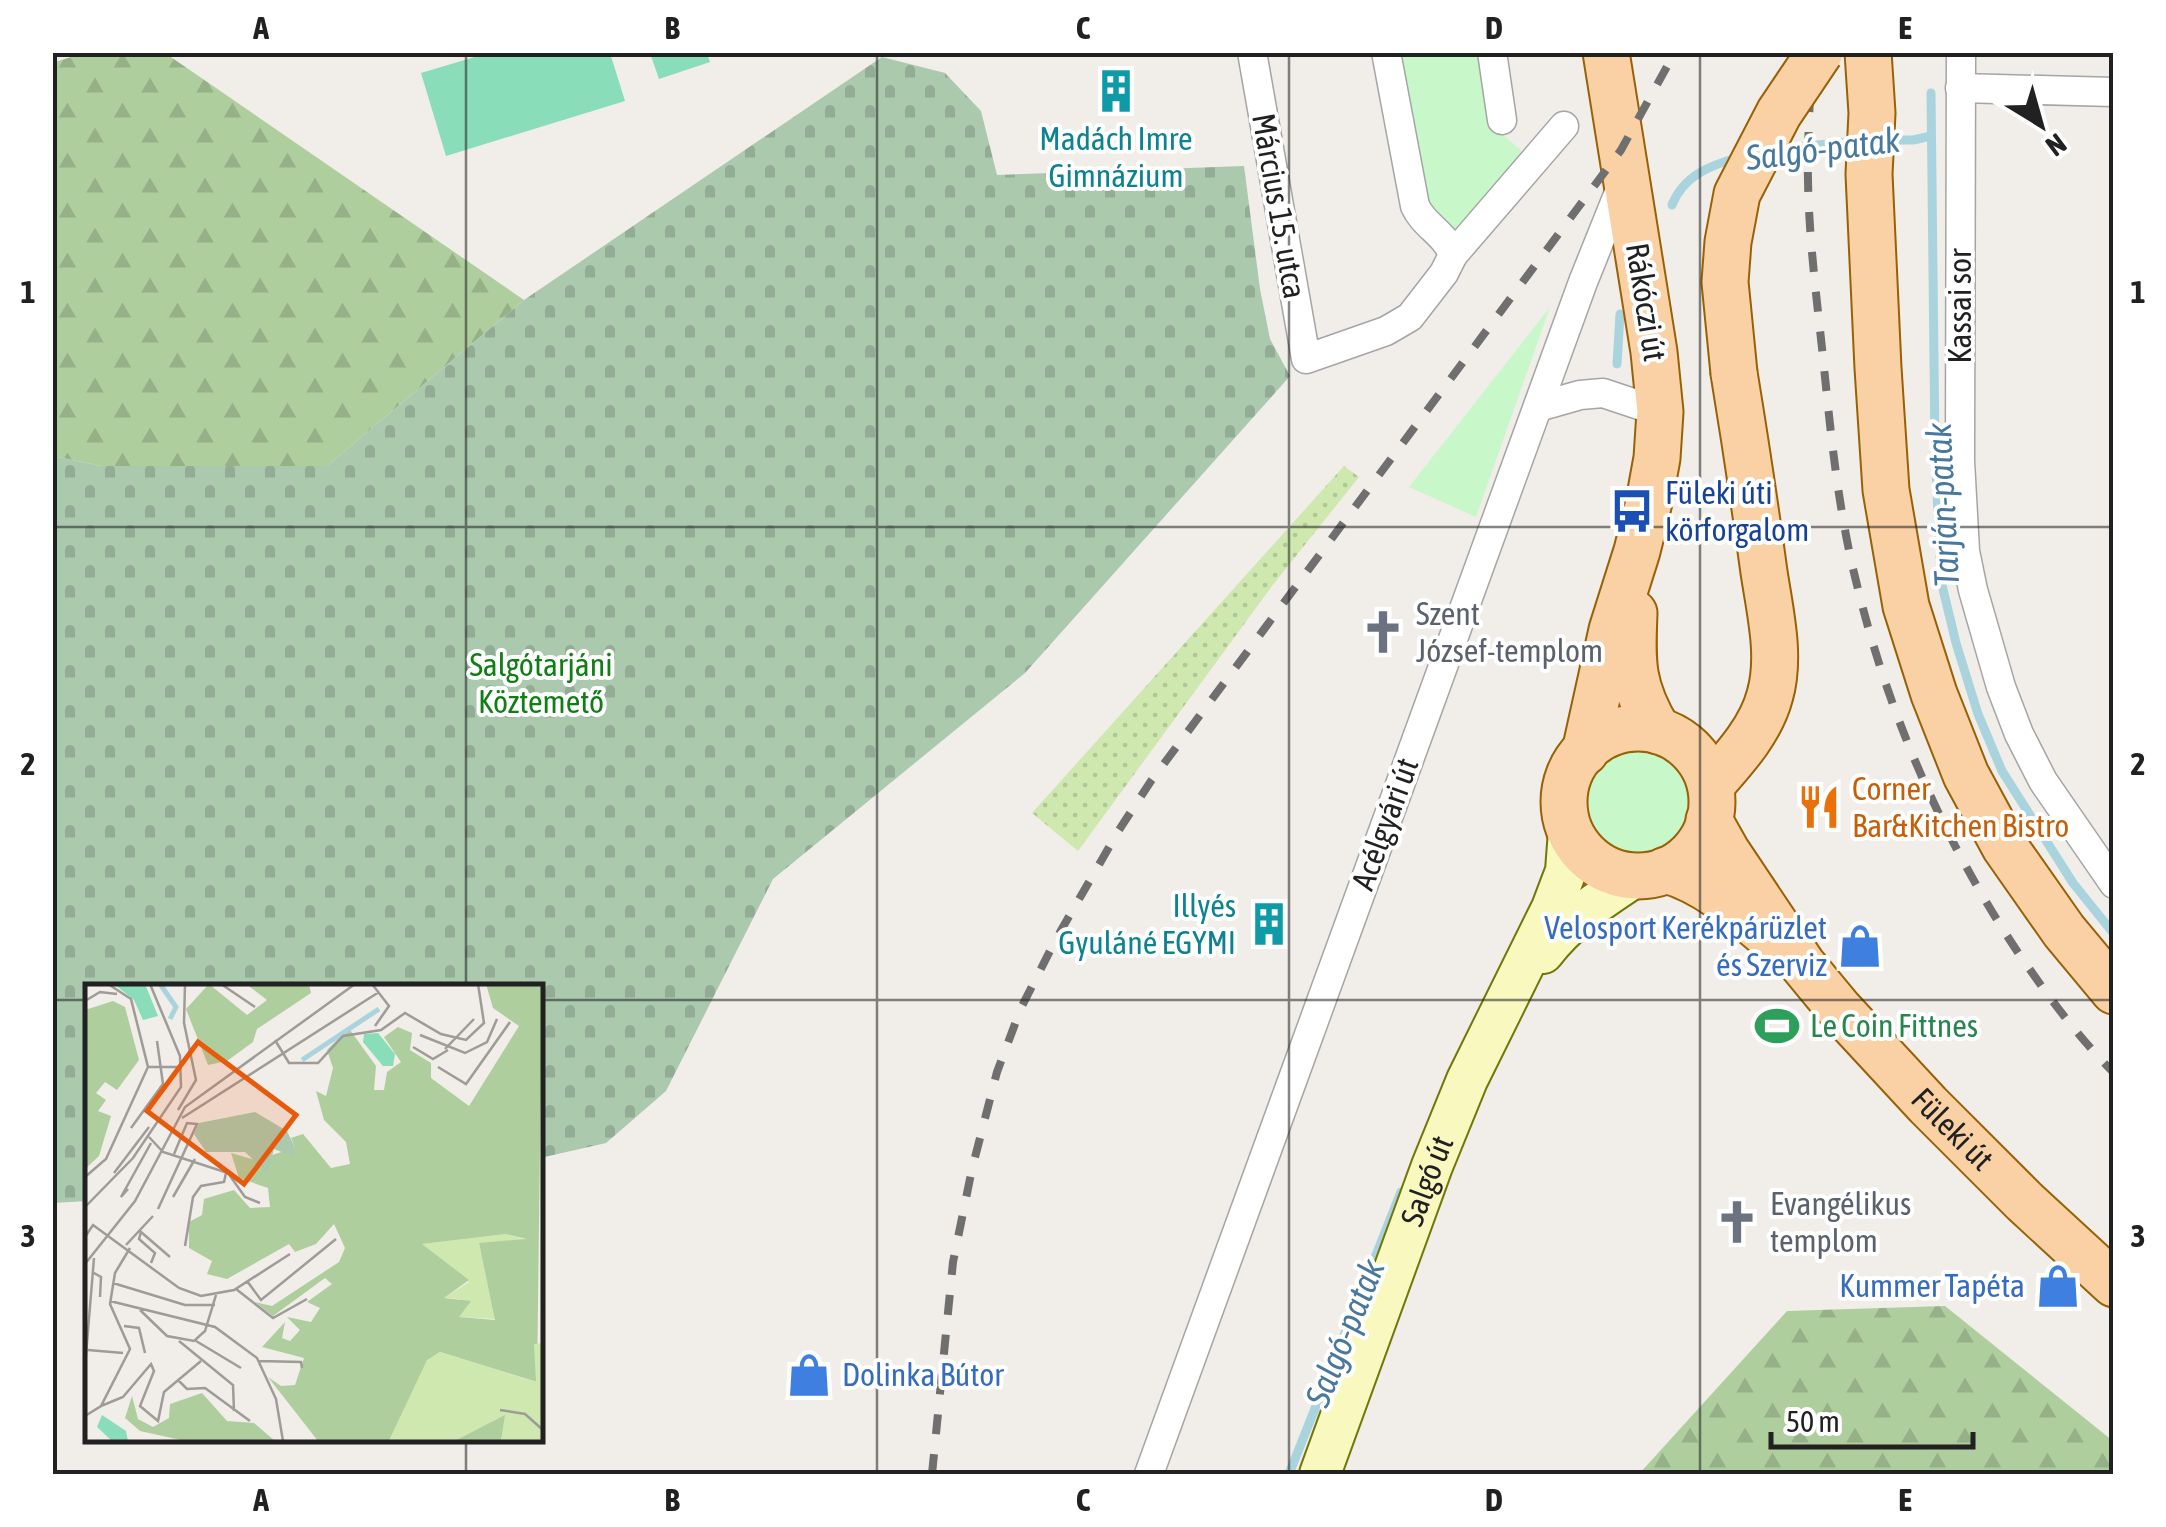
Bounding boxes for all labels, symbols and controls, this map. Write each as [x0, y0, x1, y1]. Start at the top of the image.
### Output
text: A [252, 9, 269, 46]
text: B [664, 9, 680, 46]
text: C [1076, 9, 1091, 46]
text: D [1485, 9, 1503, 46]
text: E [1898, 9, 1912, 46]
building icon: Madách Imre Gimnázium [1092, 67, 1140, 115]
north arrow [1991, 75, 2091, 175]
street label: Március 15. utca [1245, 110, 1314, 301]
water label: Salgó-patak [1743, 119, 1903, 177]
place label: Madách Imre Gimnázium [1039, 120, 1193, 194]
text: N [2040, 127, 2072, 163]
street label: Rákóczi út [1619, 240, 1674, 364]
street label: Kassai sor [1941, 248, 1978, 363]
text: 1 [20, 273, 36, 310]
text: 1 [2130, 273, 2146, 310]
water label: Tarján-patak [1918, 421, 1966, 588]
place label: Füleki úti körforgalom [1665, 474, 1809, 548]
bus stop icon: Füleki úti körforgalom [1608, 487, 1656, 535]
place label: Szent József-templom [1416, 595, 1603, 669]
church icon: Szent József-templom [1359, 608, 1407, 656]
park label: Salgótarjáni Köztemető [469, 646, 613, 720]
text: 2 [20, 745, 36, 782]
text: 2 [2130, 745, 2146, 782]
street label: Acélgyári út [1344, 753, 1425, 895]
place label: Corner Bar&Kitchen Bistro [1852, 770, 2069, 844]
restaurant icon: Corner Bar&Kitchen Bistro [1795, 783, 1843, 831]
place label: Illyés Gyuláné EGYMI [1058, 887, 1236, 961]
building icon: Illyés Gyuláné EGYMI [1245, 900, 1293, 948]
place label: Velosport Kerékpárüzlet és Szerviz [1544, 909, 1827, 983]
shop icon: Velosport Kerékpárüzlet és Szerviz [1836, 922, 1884, 970]
inset map [85, 984, 542, 1442]
sports icon: Le Coin Fittnes [1753, 1002, 1801, 1050]
place label: Le Coin Fittnes [1810, 1007, 1978, 1044]
street label: Füleki út [1904, 1080, 2001, 1177]
street label: Salgó út [1393, 1130, 1460, 1231]
place label: Evangélikus templom [1770, 1185, 1911, 1259]
church icon: Evangélikus templom [1713, 1198, 1761, 1246]
text: 3 [20, 1217, 36, 1254]
text: 3 [2130, 1217, 2146, 1254]
water label: Salgó-patak [1296, 1253, 1392, 1413]
shop icon: Kummer Tapéta [2034, 1262, 2082, 1310]
place label: Kummer Tapéta [1839, 1267, 2025, 1304]
shop icon: Dolinka Bútor [785, 1351, 833, 1399]
place label: Dolinka Bútor [842, 1356, 1004, 1393]
scale bar [1771, 1387, 1974, 1449]
text: 50 m [1786, 1404, 1840, 1438]
text: A [252, 1481, 269, 1518]
text: B [664, 1481, 680, 1518]
text: C [1076, 1481, 1091, 1518]
text: D [1485, 1481, 1503, 1518]
text: E [1898, 1481, 1912, 1518]

